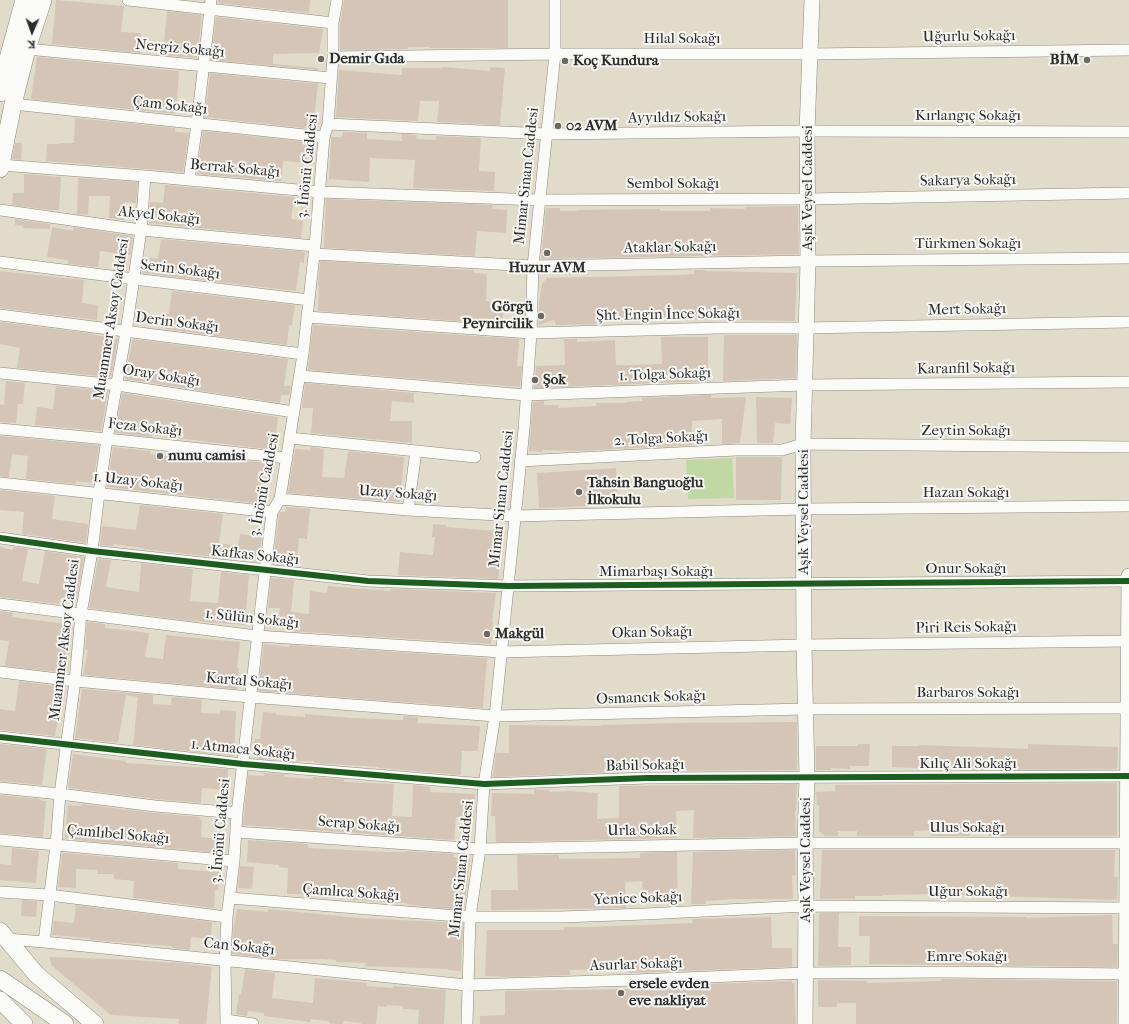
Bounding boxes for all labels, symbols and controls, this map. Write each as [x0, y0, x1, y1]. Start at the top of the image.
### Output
north arrow [12, 12, 52, 52]
street label: Uğurlu Sokağı [923, 27, 1015, 47]
street label: Hilal Sokağı [643, 30, 721, 48]
street label: Nergiz Sokağı [135, 36, 225, 62]
text: K [27, 38, 36, 51]
place label: Demir Gıda [329, 50, 405, 68]
place label: BİM [1050, 51, 1079, 69]
place label: Koç Kundura [573, 52, 659, 70]
marker: Demir Gıda [316, 54, 326, 64]
marker: BİM [1082, 55, 1092, 65]
marker: Koç Kundura [560, 56, 570, 66]
street label: Çam Sokağı [132, 93, 208, 119]
street label: Mimar Sinan Caddesi [511, 107, 543, 245]
street label: Kırlangıç Sokağı [915, 107, 1021, 125]
street label: Ayyıldız Sokağı [628, 108, 726, 128]
street label: 3. İnönü Caddesi [294, 113, 322, 219]
place label: 02 AVM [566, 117, 618, 135]
marker: 02 AVM [553, 121, 563, 131]
street label: Aşık Veysel Caddesi [799, 125, 817, 251]
street label: Berrak Sokağı [189, 156, 281, 182]
street label: Sakarya Sokağı [920, 171, 1016, 191]
street label: Sembol Sokağı [627, 175, 719, 193]
street label: Akyel Sokağı [117, 203, 201, 229]
street label: Türkmen Sokağı [915, 235, 1021, 253]
street label: Muammer Aksoy Caddesi [90, 237, 134, 401]
street label: Ataklar Sokağı [624, 238, 716, 258]
marker: Huzur AVM [542, 248, 552, 258]
street label: Serin Sokağı [139, 256, 221, 284]
place label: Huzur AVM [508, 259, 586, 277]
place label: Görgü Peynircilik [462, 298, 533, 333]
street label: Mert Sokağı [928, 300, 1006, 320]
street label: Şht. Engin İnce Sokağı [596, 305, 740, 325]
street label: Derin Sokağı [134, 309, 220, 337]
marker: Görgü Peynircilik [536, 311, 546, 321]
street label: Karanfil Sokağı [917, 359, 1015, 379]
street label: Oray Sokağı [121, 361, 201, 391]
street label: 1. Tolga Sokağı [619, 364, 711, 386]
place label: Şok [543, 371, 566, 389]
marker: Şok [530, 375, 540, 385]
street label: Feza Sokağı [107, 415, 183, 441]
street label: Zeytin Sokağı [921, 422, 1011, 440]
street label: 2. Tolga Sokağı [613, 428, 709, 450]
street label: Mimar Sinan Caddesi [486, 430, 518, 568]
street label: 3. İnönü Caddesi [246, 432, 284, 538]
place label: nunu camisi [168, 447, 246, 465]
street label: Aşık Veysel Caddesi [795, 449, 813, 575]
marker: nunu camisi [155, 451, 165, 461]
street label: 1. Uzay Sokağı [92, 468, 184, 496]
place label: Tahsin Banguoğlu İlkokulu [587, 474, 703, 509]
street label: Uzay Sokağı [358, 482, 438, 506]
street label: Hazan Sokağı [923, 484, 1009, 502]
marker: Tahsin Banguoğlu İlkokulu [574, 487, 584, 497]
street label: Kafkas Sokağı [210, 542, 300, 570]
street label: Muammer Aksoy Caddesi [46, 558, 84, 722]
street label: Onur Sokağı [926, 560, 1006, 578]
street label: Mimarbaşı Sokağı [599, 563, 713, 581]
street label: 1. Sülün Sokağı [204, 605, 300, 633]
street label: Piri Reis Sokağı [915, 618, 1017, 638]
street label: Okan Sokağı [612, 623, 692, 643]
place label: Makgül [495, 625, 544, 643]
marker: Makgül [482, 629, 492, 639]
street label: Kartal Sokağı [205, 669, 293, 695]
street label: Barbaros Sokağı [917, 684, 1019, 702]
street label: Osmancık Sokağı [596, 687, 706, 709]
street label: 1. Atmaca Sokağı [190, 736, 296, 764]
street label: Kılıç Ali Sokağı [919, 755, 1017, 773]
street label: Babil Sokağı [606, 756, 684, 776]
street label: 3. İnönü Caddesi [207, 778, 235, 884]
street label: Aşık Veysel Caddesi [797, 797, 815, 923]
street label: Mimar Sinan Caddesi [446, 800, 478, 938]
street label: Serap Sokağı [317, 813, 401, 837]
street label: Ulus Sokağı [929, 819, 1005, 837]
street label: Urla Sokak [607, 821, 677, 841]
street label: Çamlıbel Sokağı [66, 822, 170, 848]
street label: Çamlıca Sokağı [302, 881, 400, 905]
street label: Uğur Sokağı [928, 883, 1008, 901]
street label: Yenice Sokağı [593, 888, 683, 910]
street label: Can Sokağı [203, 934, 275, 960]
street label: Emre Sokağı [927, 948, 1007, 966]
street label: Asurlar Sokağı [589, 954, 683, 976]
place label: ersele evden eve nakliyat [629, 975, 709, 1010]
marker: ersele evden eve nakliyat [616, 988, 626, 998]

